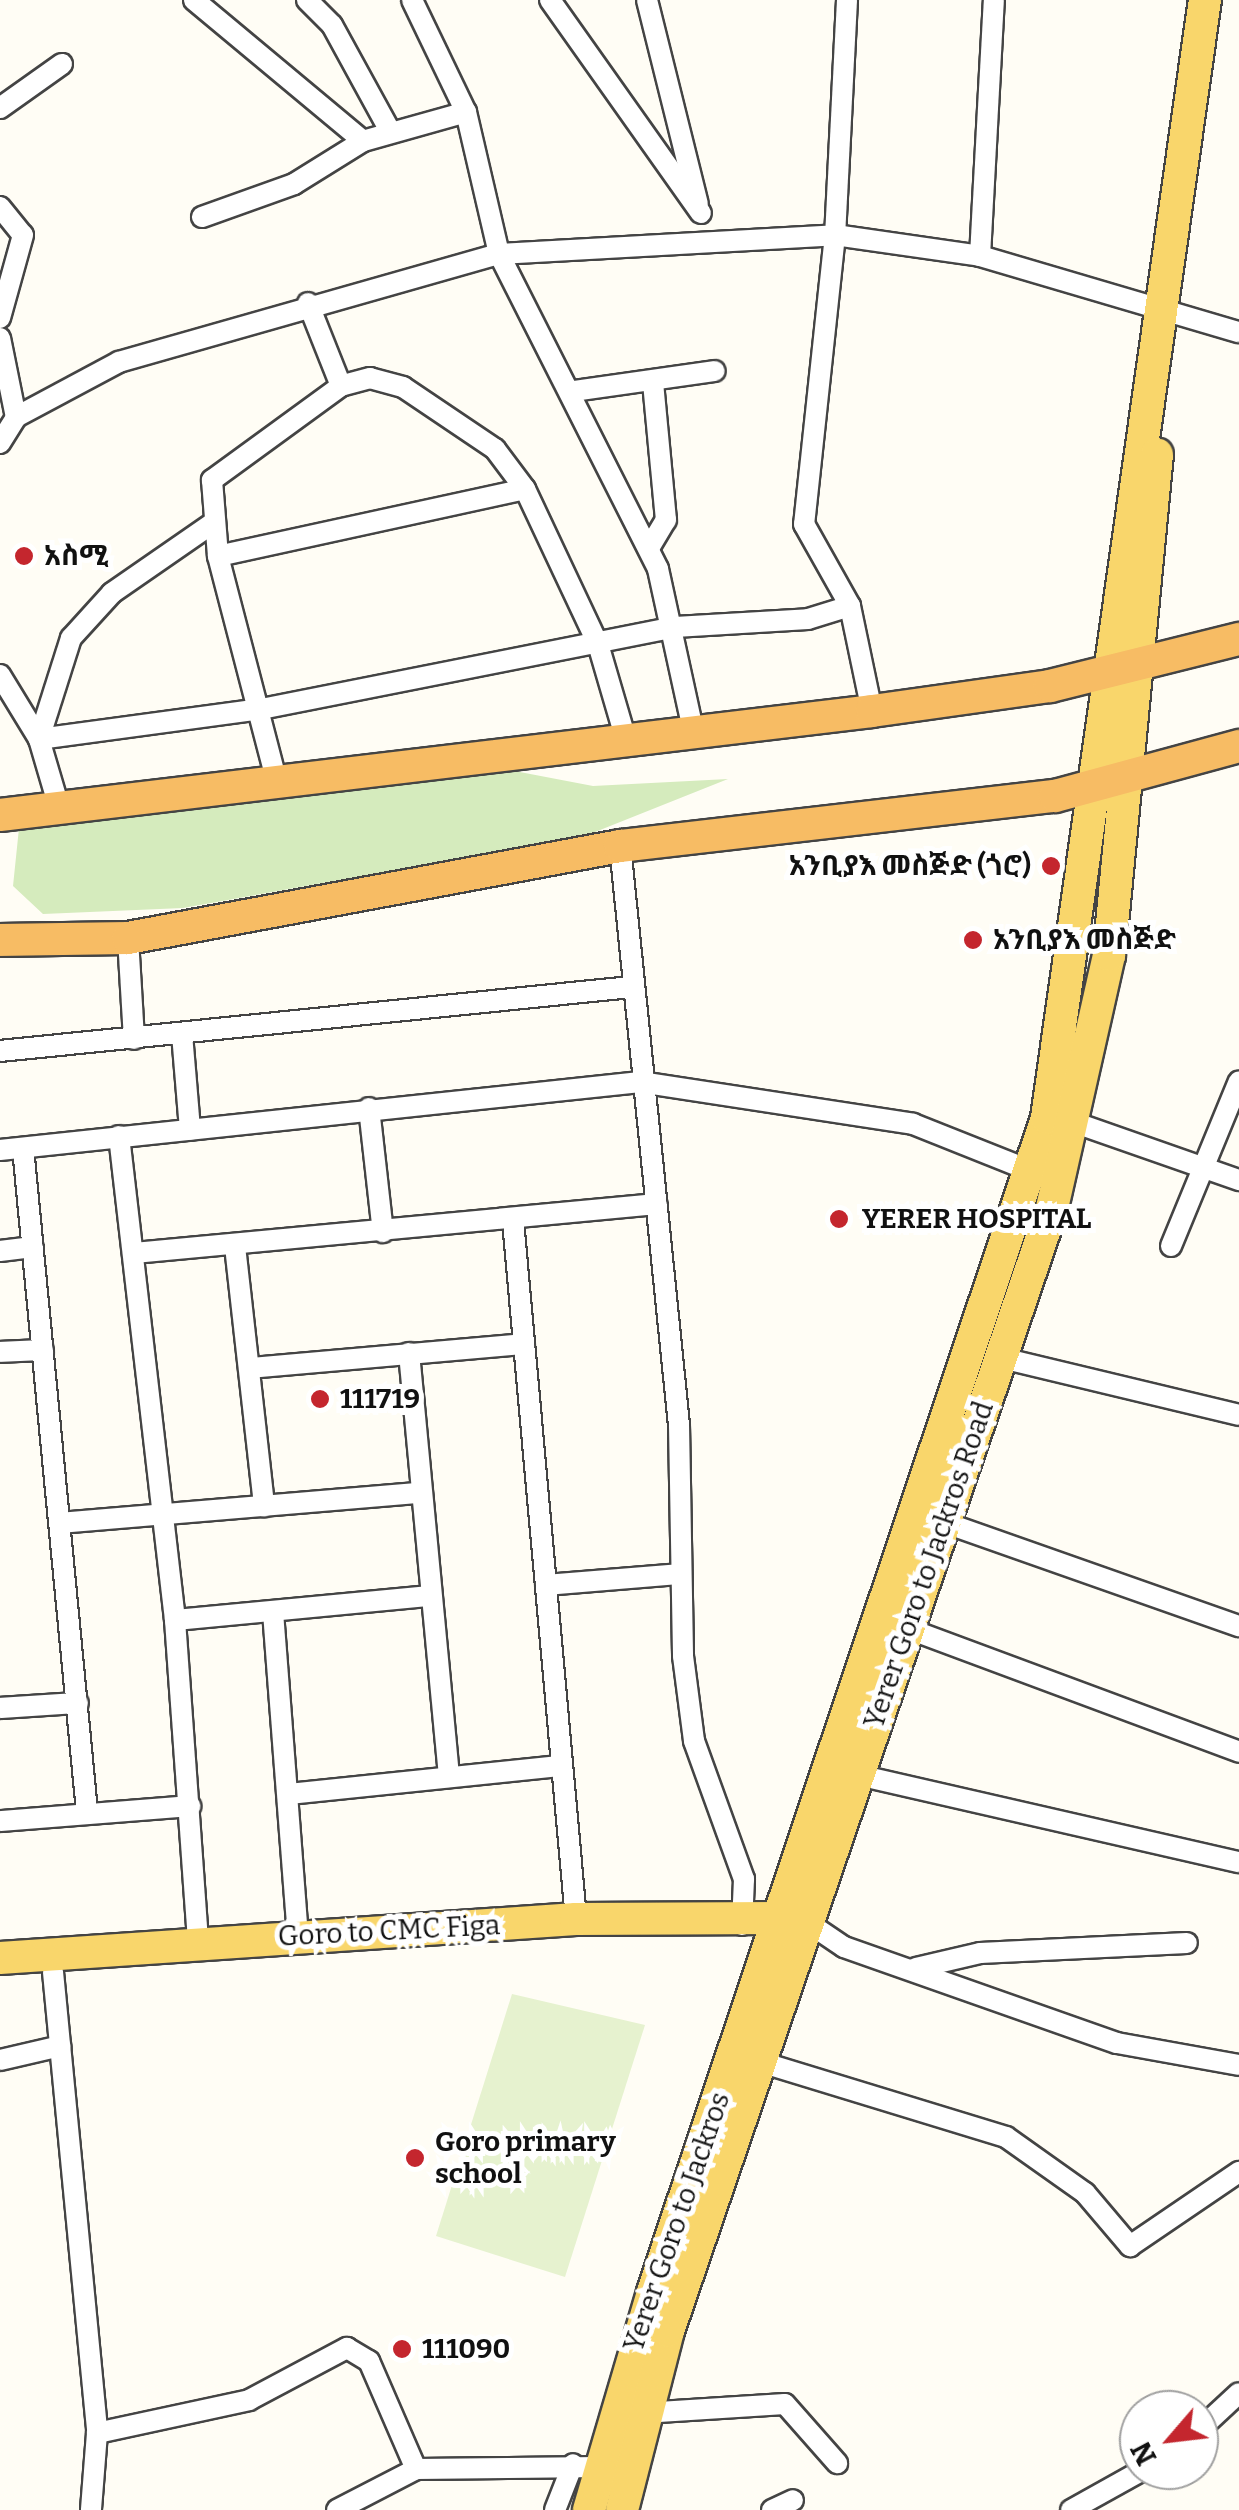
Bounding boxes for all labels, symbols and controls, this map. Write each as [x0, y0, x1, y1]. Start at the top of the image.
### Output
place label: አስሚ [44, 539, 108, 573]
marker: አስሚ [13, 545, 35, 567]
place label: አንቢያእ መስጅድ (ጎሮ) [789, 849, 1031, 883]
marker: አንቢያእ መስጅድ (ጎሮ) [1040, 855, 1062, 877]
place label: አንቢያእ መስጅድ [993, 923, 1176, 957]
marker: አንቢያእ መስጅድ [962, 929, 984, 951]
place label: YERER HOSPITAL [862, 1202, 1091, 1236]
marker: YERER HOSPITAL [826, 1206, 852, 1232]
place label: 111719 [340, 1382, 420, 1416]
marker: 111719 [309, 1388, 331, 1410]
street label: Yerer Goro to Jackros Road [857, 1397, 1001, 1733]
street label: Goro to CMC Figa [277, 1908, 501, 1954]
street label: Yerer Goro to Jackros [617, 2088, 737, 2356]
place label: Goro primary school [435, 2125, 616, 2191]
marker: Goro primary school [404, 2147, 426, 2169]
place label: 111090 [422, 2332, 510, 2366]
marker: 111090 [391, 2338, 413, 2360]
north arrow [1119, 2390, 1219, 2490]
text: N [1124, 2436, 1163, 2471]

